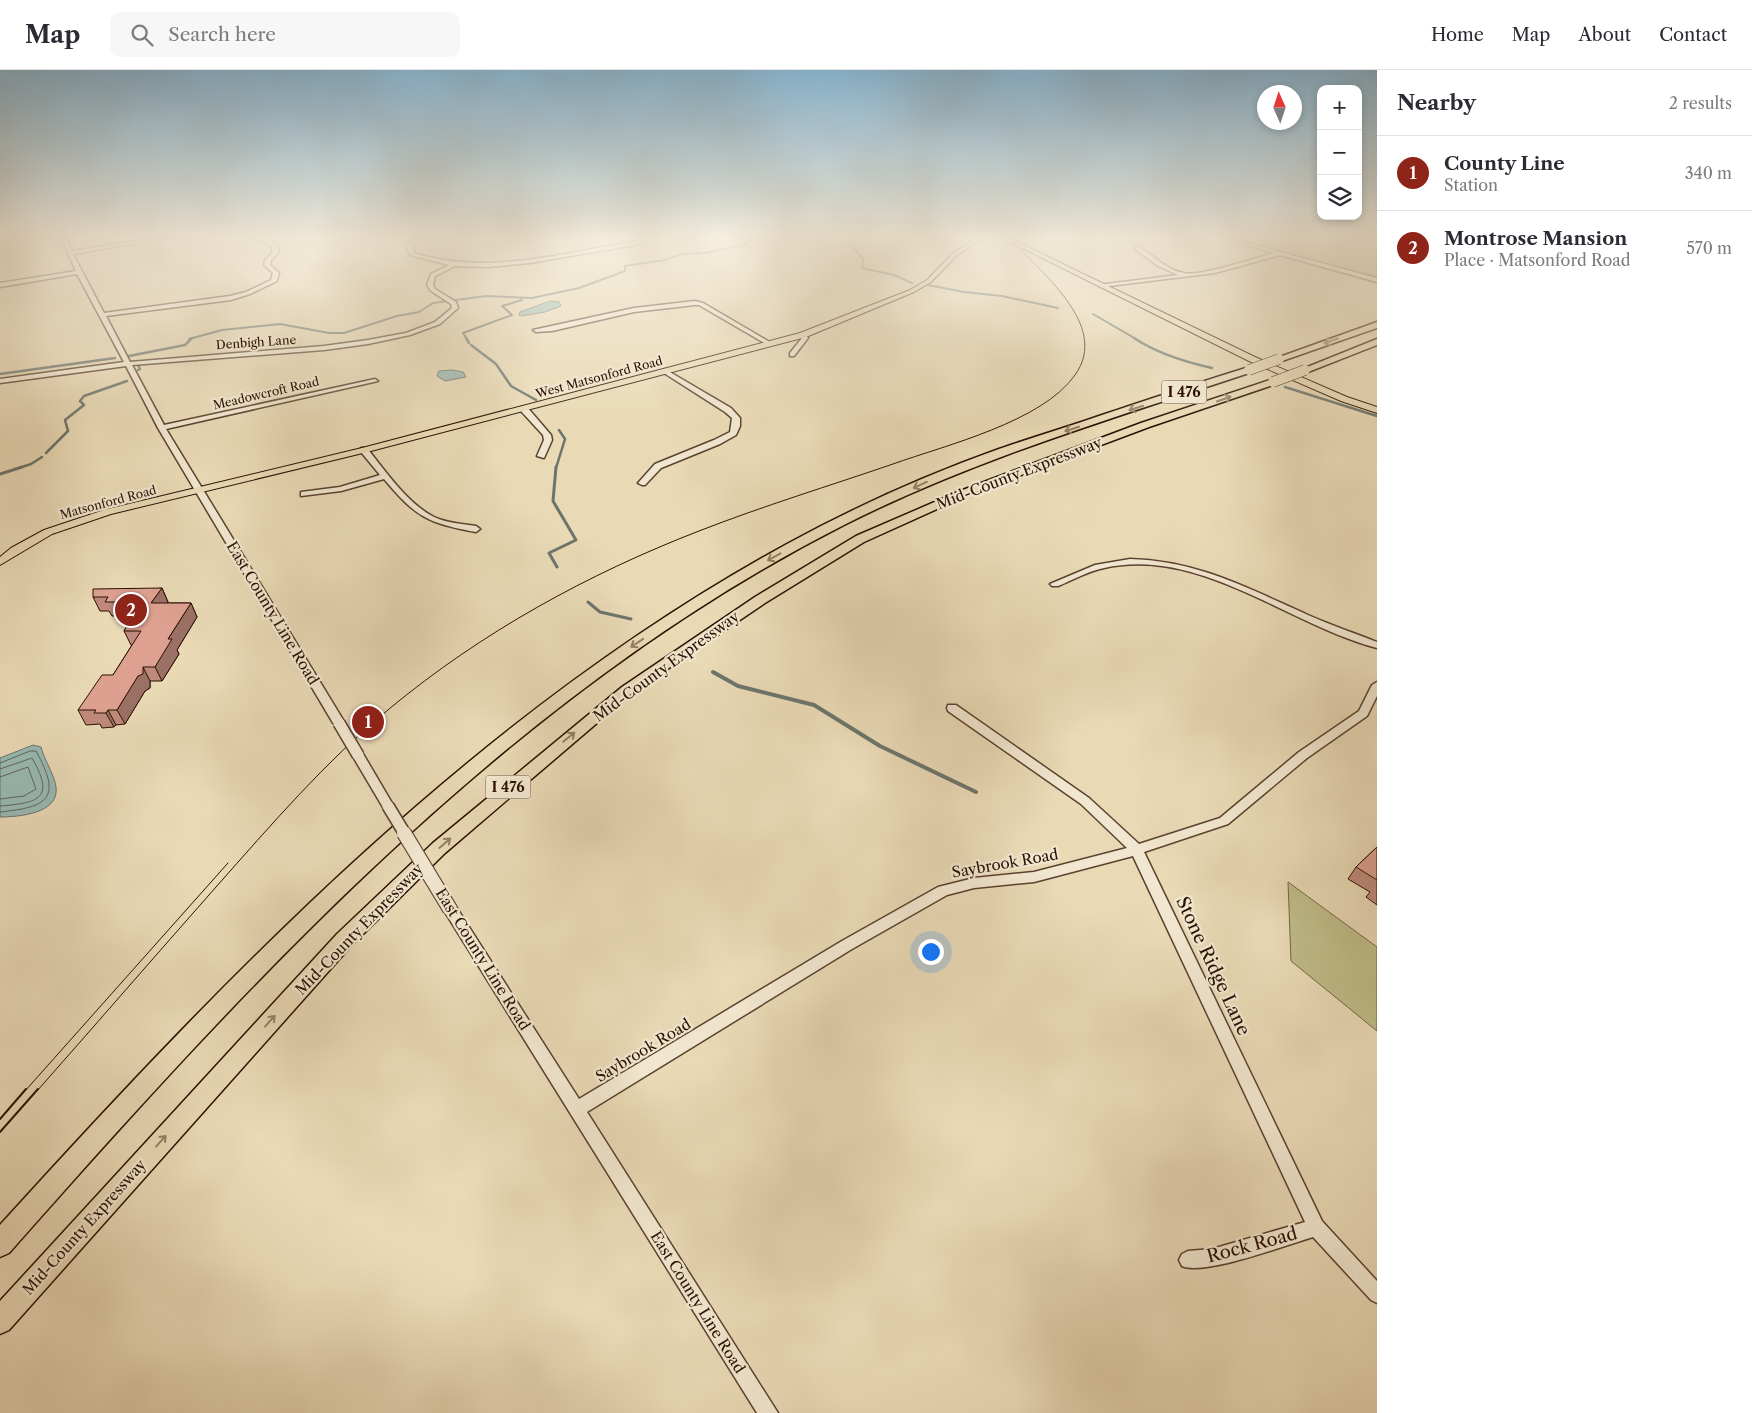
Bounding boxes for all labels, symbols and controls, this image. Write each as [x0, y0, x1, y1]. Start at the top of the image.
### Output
search box [110, 12, 460, 57]
text: Map [25, 20, 80, 49]
icon: search [128, 21, 156, 49]
text: Search here [168, 23, 276, 46]
text: Home [1431, 24, 1484, 46]
text: Map [1512, 24, 1550, 46]
text: About [1578, 24, 1631, 46]
text: Contact [1659, 24, 1727, 46]
north arrow [1257, 85, 1302, 130]
map controls [1317, 85, 1362, 220]
button: + [1317, 85, 1362, 130]
text: Nearby [1397, 90, 1476, 115]
text: 2 results [1669, 93, 1732, 113]
button: − [1317, 130, 1362, 175]
text: County Line [1444, 152, 1565, 175]
text: 1 [1409, 163, 1417, 183]
text: 340 m [1685, 163, 1732, 183]
button: layers [1317, 175, 1362, 220]
text: Station [1444, 175, 1498, 195]
text: Montrose Mansion [1444, 227, 1627, 250]
text: 2 [1408, 238, 1418, 258]
text: 570 m [1686, 238, 1732, 258]
text: Place · Matsonford Road [1444, 250, 1631, 270]
street label: Denbigh Lane [215, 332, 297, 352]
one-way arrow [1324, 337, 1339, 346]
street label: West Matsonford Road [533, 353, 665, 401]
street label: Meadowcroft Road [211, 373, 321, 413]
road number: I 476 [1162, 381, 1206, 404]
one-way arrow [1216, 393, 1232, 403]
one-way arrow [1128, 403, 1144, 413]
one-way arrow [1064, 424, 1080, 434]
street label: Mid-County Expressway [933, 432, 1105, 513]
one-way arrow [913, 480, 928, 490]
street label: Matsonford Road [58, 482, 159, 522]
street label: East County Line Road [223, 538, 323, 688]
one-way arrow [767, 553, 782, 562]
pin: 2 [115, 591, 147, 629]
street label: Mid-County Expressway [589, 606, 743, 725]
one-way arrow [630, 639, 644, 649]
pin: 1 [352, 703, 384, 741]
one-way arrow [562, 732, 575, 743]
road number: I 476 [486, 776, 530, 799]
one-way arrow [439, 837, 452, 848]
street label: Saybrook Road [950, 844, 1060, 882]
street label: Mid-County Expressway [291, 859, 427, 999]
street label: East County Line Road [432, 884, 534, 1034]
street label: Stone Ridge Lane [1171, 893, 1255, 1039]
your location [918, 939, 944, 965]
street label: Saybrook Road [592, 1014, 694, 1086]
one-way arrow [264, 1015, 276, 1027]
one-way arrow [155, 1135, 167, 1148]
street label: Mid-County Expressway [18, 1155, 150, 1299]
street label: Rock Road [1204, 1222, 1300, 1268]
street label: East County Line Road [647, 1227, 749, 1377]

